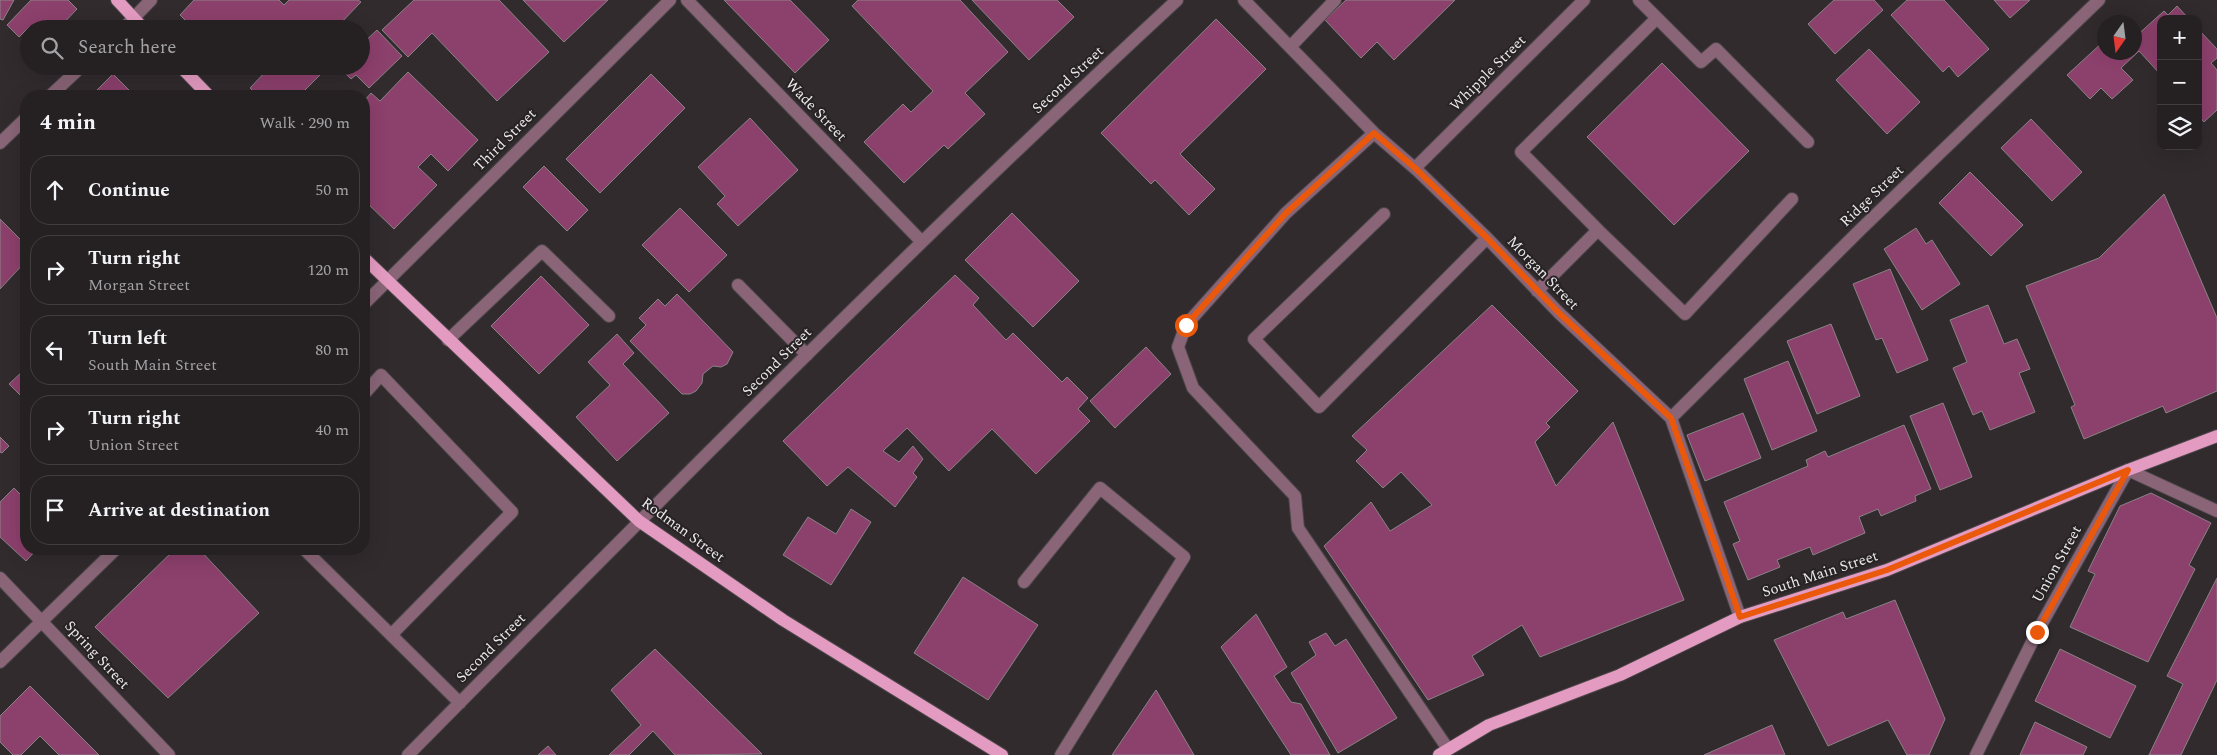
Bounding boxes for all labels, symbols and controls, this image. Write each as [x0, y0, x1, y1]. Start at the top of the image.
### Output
north arrow [2097, 15, 2142, 60]
map controls [2157, 15, 2202, 150]
button: + [2157, 15, 2202, 60]
search box [20, 20, 370, 75]
street label: Whipple Street [1445, 30, 1531, 116]
text: Search here [78, 33, 177, 62]
icon: search [38, 34, 66, 62]
street label: Second Street [1027, 41, 1109, 119]
button: − [2157, 60, 2202, 105]
street label: Wade Street [780, 73, 852, 147]
street label: Third Street [468, 103, 542, 177]
button: layers [2157, 105, 2202, 150]
text: 4 min [40, 107, 96, 139]
text: Walk · 290 m [259, 111, 350, 135]
street label: Ridge Street [1835, 159, 1909, 233]
icon: ahead [41, 176, 69, 204]
text: Continue [88, 176, 170, 205]
text: 50 m [315, 178, 349, 202]
street label: Morgan Street [1502, 231, 1584, 315]
text: Turn right [88, 244, 181, 273]
icon: right [41, 256, 69, 284]
text: 120 m [307, 258, 349, 282]
text: Morgan Street [88, 273, 190, 297]
route start [1175, 314, 1198, 337]
street label: Second Street [737, 322, 817, 402]
text: Turn left [88, 324, 167, 353]
icon: left [41, 336, 69, 364]
text: 80 m [315, 338, 349, 362]
text: South Main Street [88, 353, 217, 377]
text: Turn right [88, 404, 181, 433]
icon: right [41, 416, 69, 444]
text: 40 m [315, 418, 349, 442]
text: Union Street [88, 433, 179, 457]
street label: Rodman Street [636, 492, 730, 568]
icon: arrive [41, 496, 69, 524]
text: Arrive at destination [88, 496, 270, 525]
street label: Union Street [2026, 521, 2088, 607]
street label: South Main Street [1759, 544, 1881, 604]
street label: Second Street [451, 608, 531, 688]
street label: Spring Street [59, 615, 135, 695]
route end [2026, 621, 2049, 644]

